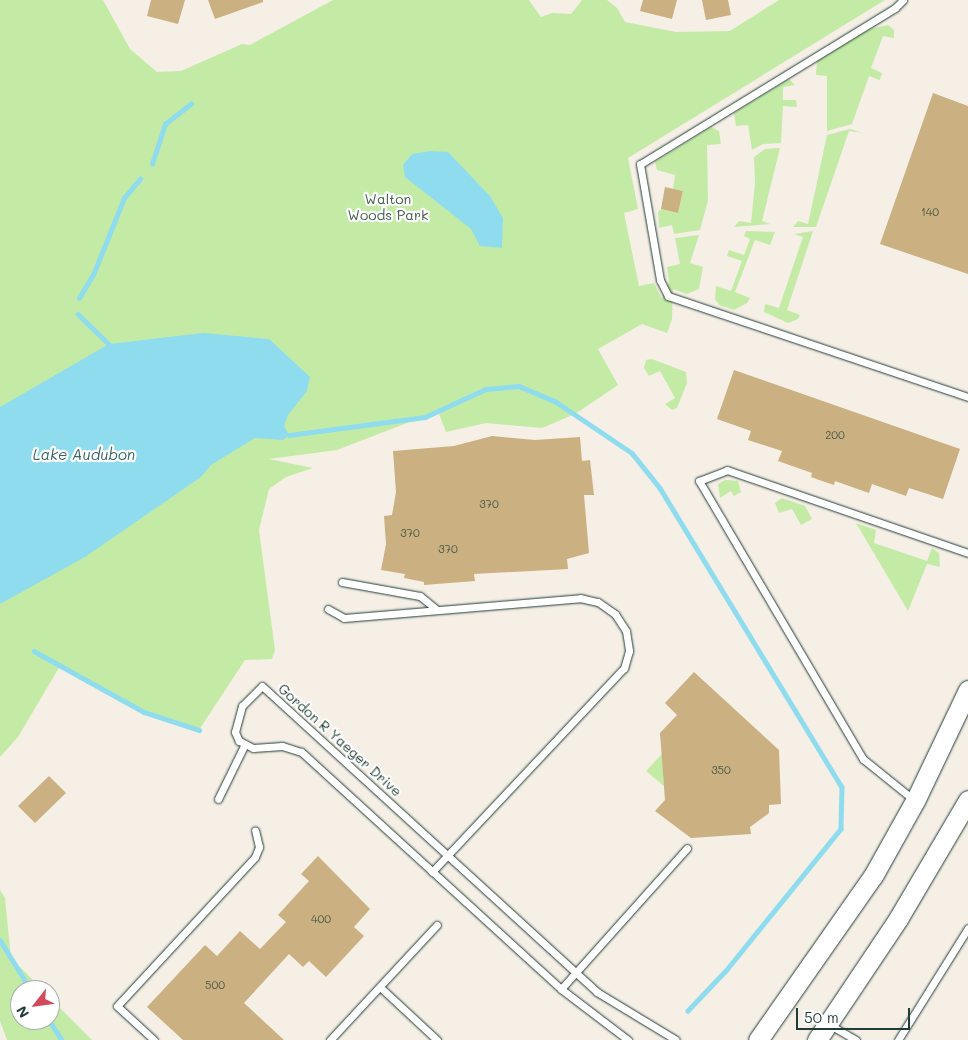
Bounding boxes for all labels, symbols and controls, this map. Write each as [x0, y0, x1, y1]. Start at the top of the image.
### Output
park label: Walton Woods Park [348, 191, 428, 223]
house number: 140 [921, 205, 939, 219]
house number: 200 [825, 428, 845, 442]
water label: Lake Audubon [33, 446, 135, 464]
house number: 370 [479, 497, 499, 511]
house number: 370 [400, 526, 420, 540]
house number: 370 [438, 542, 458, 556]
street label: Gordon R Yaeger Drive [275, 680, 405, 800]
house number: 350 [711, 763, 731, 777]
house number: 400 [311, 912, 331, 926]
house number: 500 [205, 978, 225, 992]
north arrow [10, 980, 60, 1030]
scale bar [798, 998, 912, 1030]
text: N [12, 1003, 33, 1022]
text: 50 m [804, 1007, 839, 1027]

